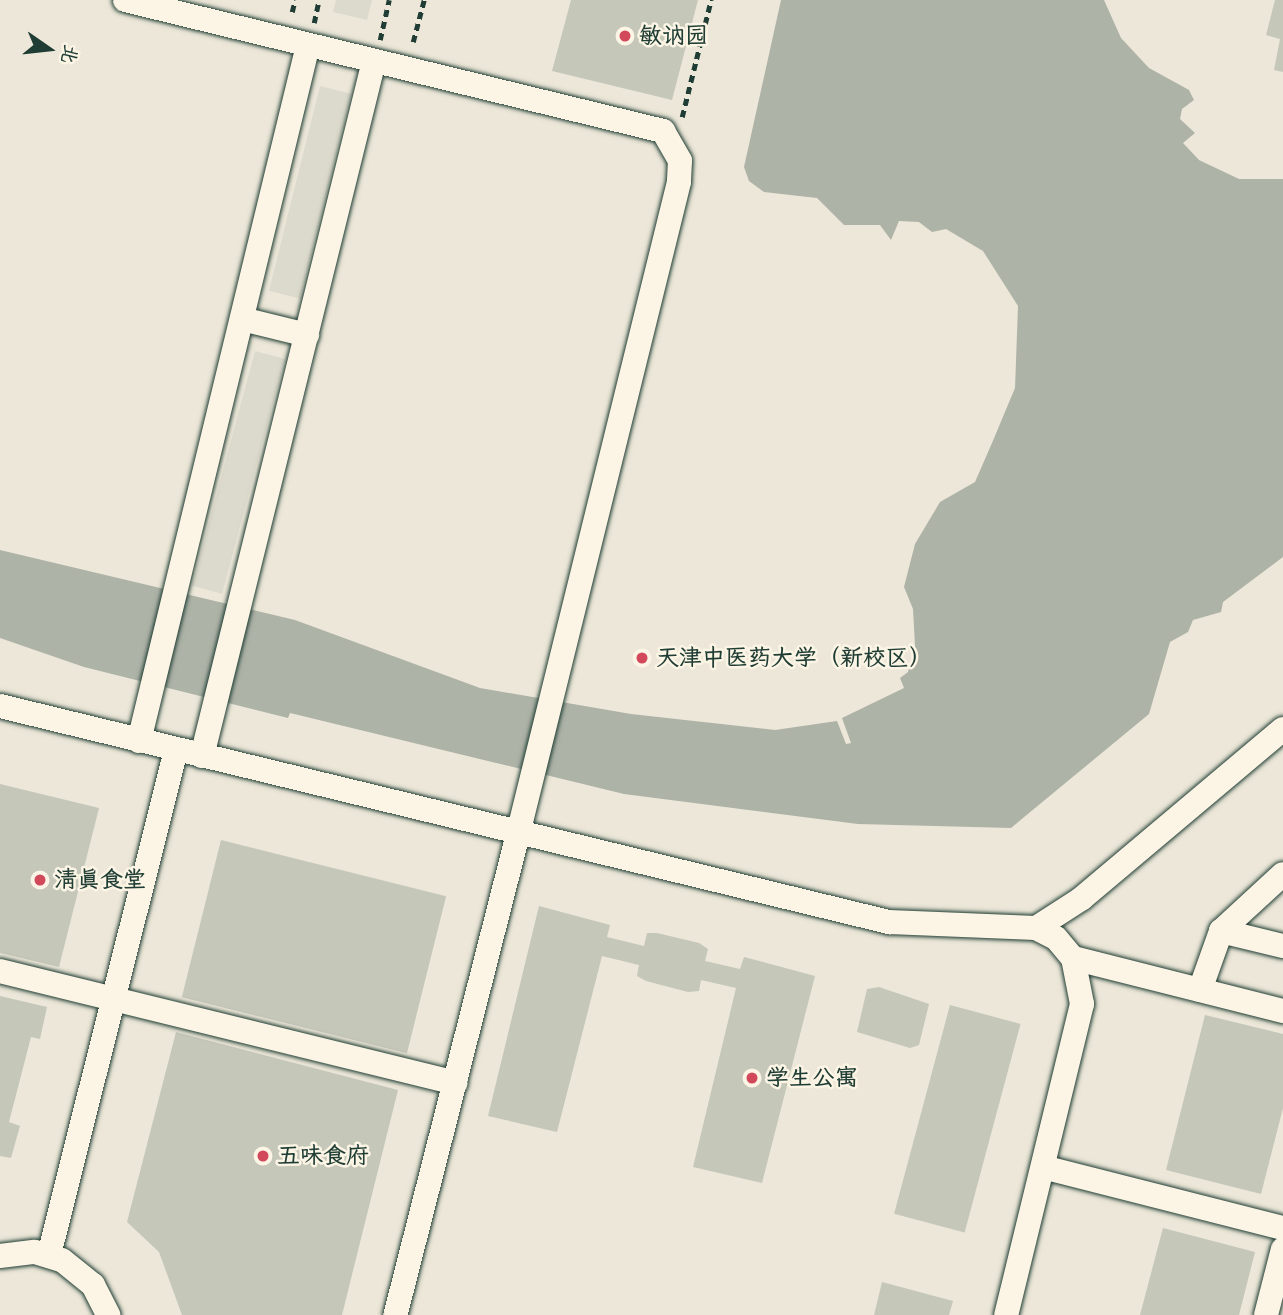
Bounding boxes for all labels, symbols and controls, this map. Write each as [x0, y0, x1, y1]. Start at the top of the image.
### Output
north arrow [14, 14, 84, 84]
place label: 敏讷园 [639, 22, 708, 50]
marker: 敏讷园 [617, 28, 633, 44]
text: 北 [55, 42, 83, 66]
place label: 天津中医药大学（新校区） [656, 644, 932, 672]
marker: 天津中医药大学（新校区） [634, 650, 650, 666]
place label: 清真食堂 [54, 866, 146, 894]
marker: 清真食堂 [32, 872, 48, 888]
place label: 学生公寓 [766, 1064, 858, 1092]
marker: 学生公寓 [744, 1070, 760, 1086]
place label: 五味食府 [277, 1142, 369, 1170]
marker: 五味食府 [255, 1148, 271, 1164]

